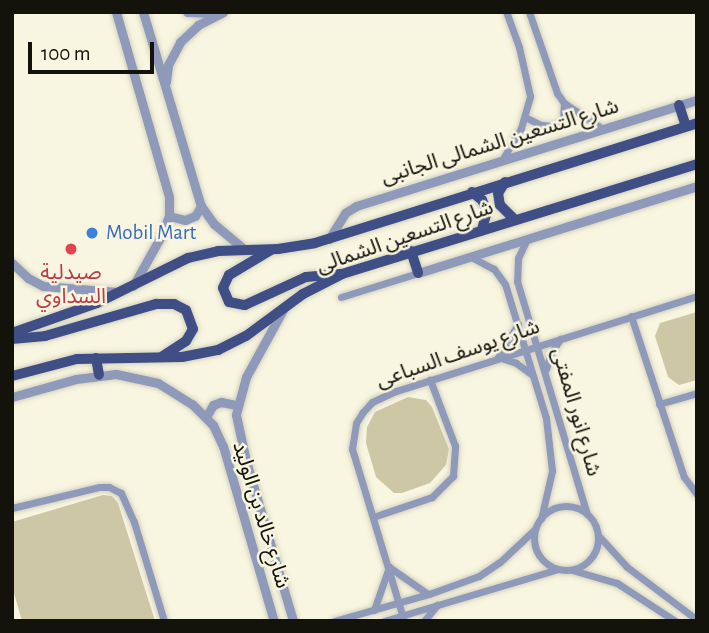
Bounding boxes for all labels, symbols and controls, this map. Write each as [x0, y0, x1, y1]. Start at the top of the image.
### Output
scale bar [32, 28, 158, 72]
text: 100 m [41, 43, 91, 64]
street label: شارع التسعين الشمالى الجانبى [378, 94, 622, 190]
street label: شارع التسعين الشمالى [313, 195, 497, 279]
place label: Mobil Mart [106, 220, 196, 246]
marker: Mobil Mart [84, 225, 100, 241]
marker: صيدلية السداوي [63, 241, 79, 257]
place label: صيدلية السداوي [36, 260, 106, 310]
street label: شارع يوسف السباعى [373, 314, 543, 394]
street label: شارع انور المفتى [546, 345, 606, 479]
street label: شارع خالد بن الوليد [227, 439, 295, 591]

